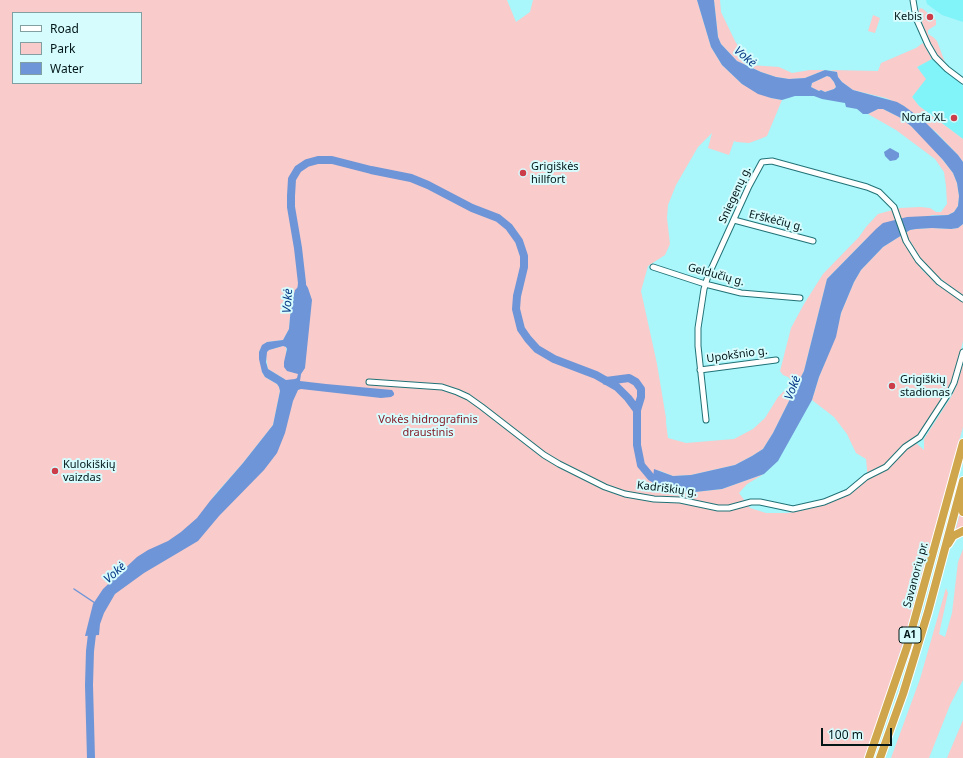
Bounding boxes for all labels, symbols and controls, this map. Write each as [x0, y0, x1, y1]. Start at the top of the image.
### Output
place label: Kebis [894, 10, 922, 24]
legend [12, 12, 142, 84]
marker: Kebis [925, 12, 935, 22]
text: Road [50, 20, 79, 37]
text: Park [50, 40, 75, 57]
water label: Vokė [731, 44, 759, 70]
text: Water [50, 60, 84, 77]
place label: Norfa XL [901, 111, 946, 125]
marker: Norfa XL [949, 113, 959, 123]
place label: Grigiškės hillfort [531, 160, 579, 186]
street label: Sniegenų g. [716, 165, 754, 225]
marker: Grigiškės hillfort [518, 168, 528, 178]
street label: Erškėčių g. [747, 208, 805, 234]
street label: Geldučių g. [686, 261, 746, 289]
water label: Vokė [280, 288, 296, 314]
street label: Upokšnio g. [706, 344, 768, 366]
place label: Grigiškių stadionas [900, 373, 950, 399]
water label: Vokė [782, 374, 804, 402]
marker: Grigiškių stadionas [887, 381, 897, 391]
park label: Vokės hidrografinis draustinis [378, 413, 478, 439]
place label: Kulokiškių vaizdas [63, 458, 116, 484]
marker: Kulokiškių vaizdas [50, 466, 60, 476]
street label: Kadriškių g. [636, 479, 698, 499]
street label: Savanorių pr. [901, 541, 931, 609]
water label: Vokė [101, 559, 129, 587]
road number: A1 [899, 627, 921, 643]
scale bar [823, 720, 894, 746]
text: 100 m [828, 726, 863, 743]

